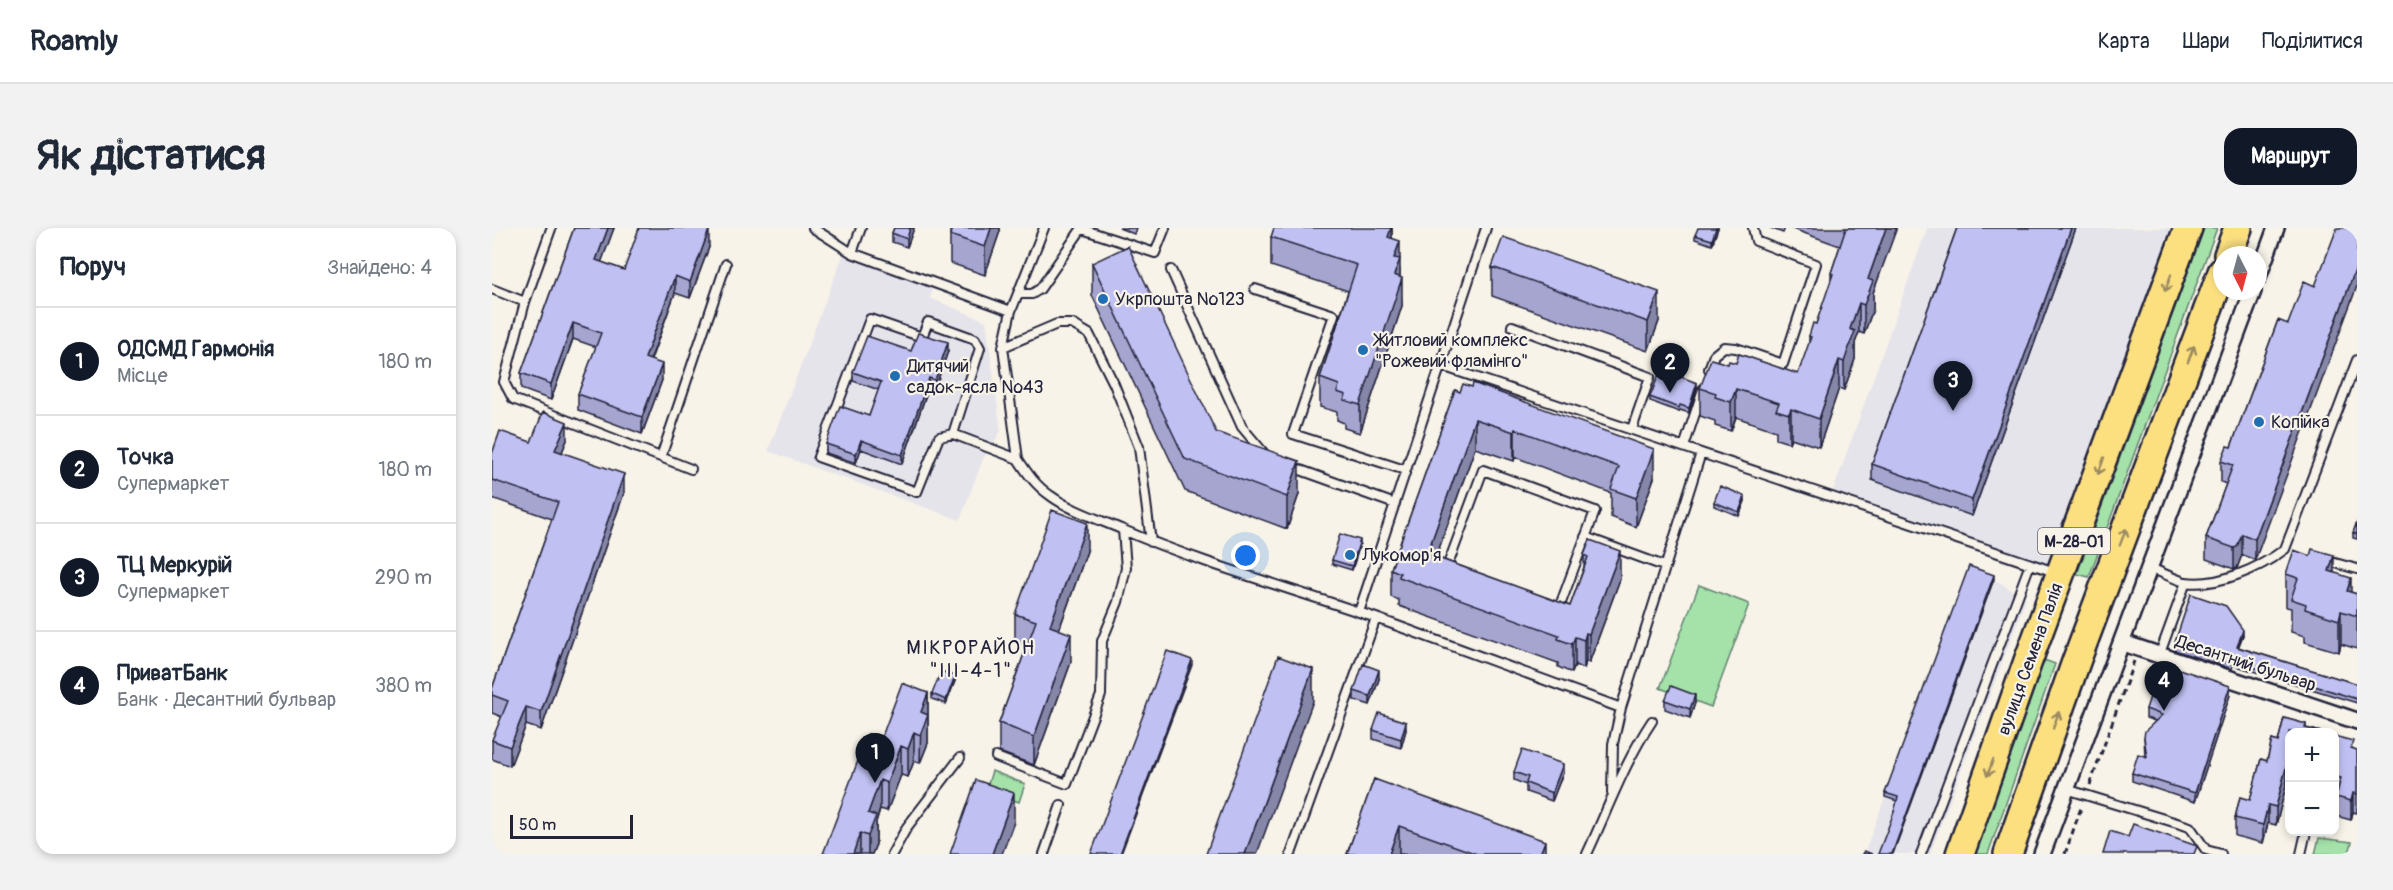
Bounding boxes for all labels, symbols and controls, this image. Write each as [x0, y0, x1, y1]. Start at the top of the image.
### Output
text: Roamly [30, 24, 118, 59]
text: Карта [2098, 28, 2150, 55]
text: Шари [2183, 28, 2229, 55]
text: Поділитися [2262, 28, 2363, 55]
button: Маршрут [2224, 128, 2357, 185]
text: Як дістатися [36, 130, 266, 182]
north arrow [2213, 246, 2267, 300]
text: Поруч [60, 251, 126, 283]
text: Знайдено: 4 [327, 255, 432, 280]
one-way arrow [2161, 273, 2172, 292]
place label: Укрпошта №123 [1115, 288, 1245, 311]
marker: Укрпошта №123 [1096, 292, 1110, 306]
place label: Житловий комплекс "Рожевий фламінго" [1372, 329, 1528, 373]
text: ОДСМД Гармонія [117, 335, 274, 363]
marker: Житловий комплекс "Рожевий фламінго" [1356, 343, 1370, 357]
pin: 2 [1650, 344, 1690, 393]
one-way arrow [2187, 345, 2198, 364]
text: 1 [76, 349, 83, 374]
text: 180 m [378, 349, 432, 374]
place label: Дитячий садок-ясла №43 [906, 355, 1044, 399]
pin: 3 [1934, 362, 1972, 411]
text: Місце [117, 363, 168, 388]
marker: Дитячий садок-ясла №43 [888, 369, 902, 383]
place label: Копійка [2271, 411, 2330, 434]
marker: Копійка [2252, 415, 2266, 429]
text: Точка [117, 443, 174, 471]
one-way arrow [2095, 456, 2106, 475]
text: 2 [74, 457, 85, 482]
text: 180 m [378, 457, 432, 482]
text: Супермаркет [117, 471, 229, 496]
road number: М-28-01 [2038, 528, 2110, 554]
one-way arrow [2118, 528, 2129, 546]
your location [1231, 541, 1260, 570]
place label: Лукомор'я [1361, 544, 1442, 567]
marker: Лукомор'я [1343, 548, 1357, 562]
text: ТЦ Меркурій [117, 551, 232, 579]
text: 3 [74, 565, 85, 590]
text: 290 m [375, 565, 432, 590]
text: Супермаркет [117, 579, 229, 604]
street label: вулиця Семена Палія [1992, 580, 2069, 738]
street label: Десантний бульвар [2172, 630, 2319, 697]
district label: МІКРОРАЙОН "ІІІ-4-1" [906, 635, 1036, 683]
text: ПриватБанк [117, 659, 228, 687]
pin: 4 [2144, 662, 2184, 711]
text: 4 [74, 673, 85, 698]
text: 380 m [375, 673, 432, 698]
text: Банк · Десантний бульвар [117, 687, 336, 712]
one-way arrow [2051, 711, 2062, 729]
map controls [2285, 728, 2339, 836]
button: + [2285, 728, 2339, 782]
pin: 1 [856, 734, 895, 783]
one-way arrow [1984, 758, 1995, 776]
button: − [2285, 782, 2339, 836]
scale bar [510, 812, 633, 840]
text: 50 m [519, 815, 556, 835]

